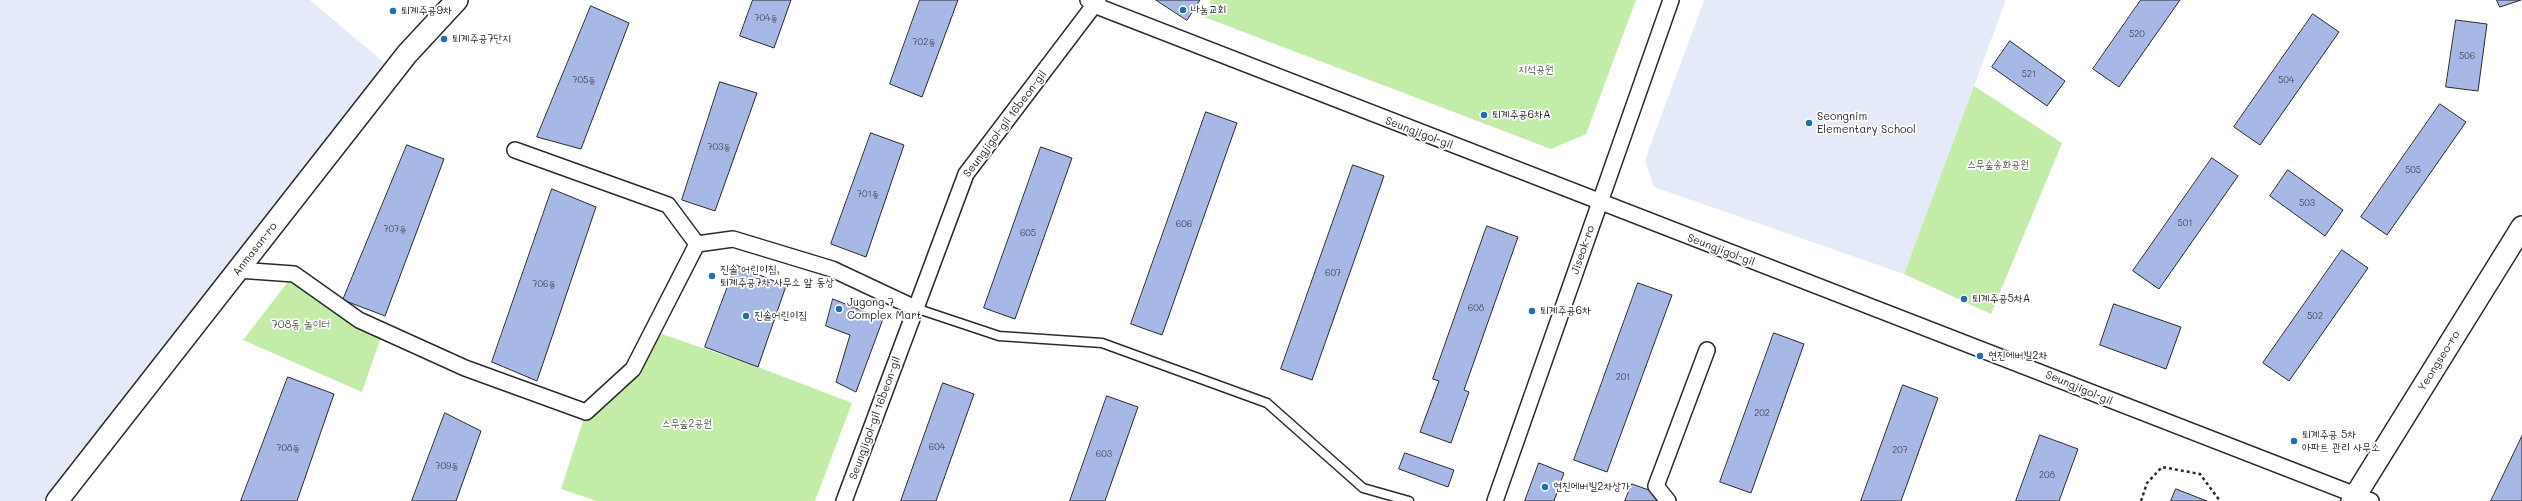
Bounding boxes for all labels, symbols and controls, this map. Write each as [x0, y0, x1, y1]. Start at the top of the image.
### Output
place label: 나눔교회 [1191, 3, 1226, 17]
place label: 퇴계주공9차 [401, 4, 452, 18]
marker: 나눔교회 [1178, 5, 1188, 15]
marker: 퇴계주공9차 [388, 6, 398, 16]
house number: 704동 [754, 13, 778, 23]
house number: 520 [2129, 29, 2145, 39]
place label: 퇴계주공7단지 [452, 32, 511, 46]
marker: 퇴계주공7단지 [439, 34, 449, 44]
house number: 702동 [913, 37, 935, 47]
house number: 506 [2459, 51, 2475, 61]
park label: 지석공원 [1518, 63, 1554, 77]
street label: Seungjigol-gil 16beon-gil [961, 68, 1049, 180]
house number: 521 [2022, 69, 2036, 79]
house number: 705동 [572, 75, 596, 85]
house number: 504 [2278, 75, 2294, 85]
place label: 퇴계주공6차A [1492, 108, 1551, 122]
marker: 퇴계주공6차A [1479, 110, 1489, 120]
place label: Seongnim Elementary School [1817, 110, 1916, 136]
street label: Seungjigol-gil [1383, 114, 1455, 152]
marker: Seongnim Elementary School [1804, 118, 1814, 128]
house number: 703동 [707, 142, 731, 152]
park label: 스무숲송화공원 [1967, 158, 2029, 172]
house number: 505 [2405, 165, 2421, 175]
house number: 701동 [857, 189, 879, 199]
house number: 503 [2299, 198, 2315, 208]
house number: 501 [2178, 218, 2192, 228]
house number: 606 [1176, 219, 1192, 229]
street label: Anmasan-ro [230, 220, 280, 278]
house number: 707동 [384, 224, 406, 234]
street label: Jiseok-ro [1569, 224, 1597, 276]
house number: 605 [1020, 228, 1036, 238]
street label: Seungjigol-gil [1685, 231, 1757, 269]
place label: 진솔 어린이집, 퇴계주공7차 사무소 앞 동상 [720, 263, 834, 289]
house number: 607 [1325, 268, 1341, 278]
marker: 진솔 어린이집, 퇴계주공7차 사무소 앞 동상 [707, 271, 717, 281]
house number: 706동 [532, 279, 556, 289]
place label: 퇴계주공5차A [1972, 292, 2030, 306]
marker: 퇴계주공5차A [1959, 294, 1969, 304]
place label: Jugong 7 Complex Mart [847, 296, 922, 322]
house number: 608 [1468, 303, 1484, 313]
marker: Jugong 7 Complex Mart [834, 304, 844, 314]
place label: 퇴계주공6차 [1540, 304, 1591, 318]
marker: 퇴계주공6차 [1527, 306, 1537, 316]
place label: 진솔어린이집 [754, 309, 807, 323]
marker: 진솔어린이집 [741, 311, 751, 321]
house number: 502 [2307, 311, 2323, 321]
park label: 708동 놀이터 [272, 318, 330, 332]
street label: Yeongseo-ro [2415, 329, 2463, 393]
place label: 현진에버빌2차 [1988, 349, 2047, 363]
marker: 현진에버빌2차 [1975, 351, 1985, 361]
street label: Seungjigol-gil 16beon-gil [847, 355, 903, 481]
street label: Seungjigol-gil [2044, 368, 2114, 408]
house number: 201 [1616, 372, 1630, 382]
house number: 202 [1754, 408, 1770, 418]
park label: 스무숲2공원 [662, 417, 712, 431]
place label: 퇴계주공 5차 아파트 관리 사무소 [2302, 428, 2380, 454]
marker: 퇴계주공 5차 아파트 관리 사무소 [2289, 436, 2299, 446]
house number: 604 [929, 442, 945, 452]
house number: 708동 [276, 443, 300, 453]
house number: 207 [1892, 445, 1908, 455]
house number: 603 [1096, 449, 1112, 459]
house number: 709동 [435, 461, 459, 471]
house number: 208 [2039, 470, 2055, 480]
place label: 현진에버빌2차상가 [1553, 480, 1630, 494]
marker: 현진에버빌2차상가 [1540, 482, 1550, 492]

